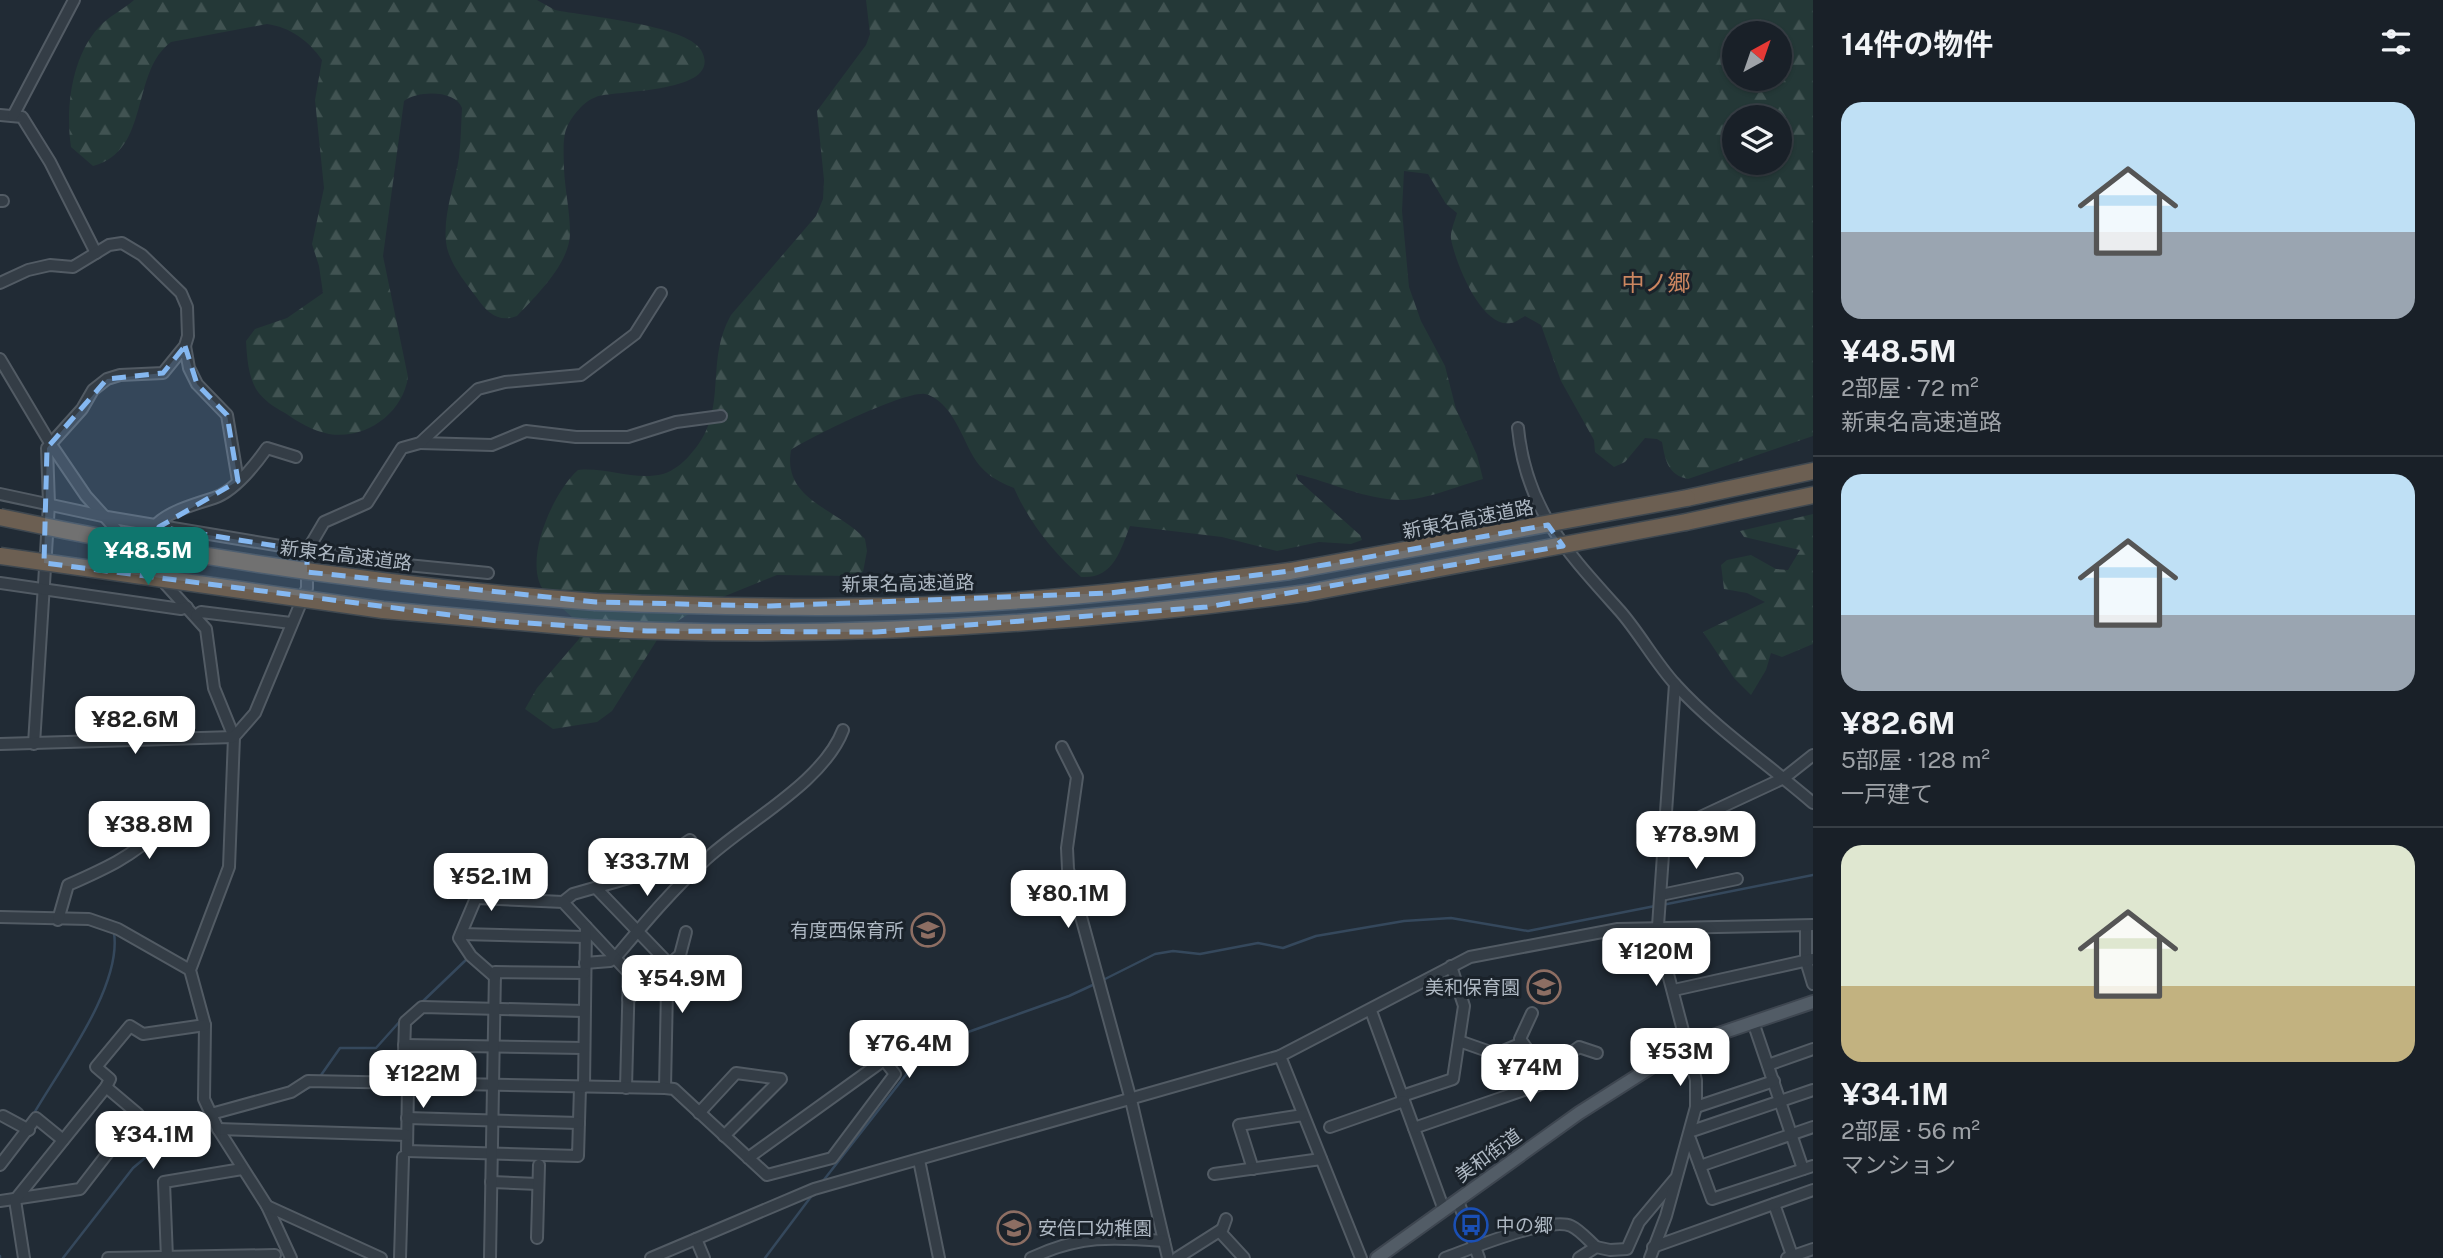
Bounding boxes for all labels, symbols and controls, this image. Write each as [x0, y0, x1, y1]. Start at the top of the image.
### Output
north arrow [1722, 21, 1792, 91]
map controls [1722, 21, 1792, 175]
icon: filters [2377, 23, 2415, 61]
text: 14件の物件 [1841, 26, 1994, 62]
button: layers [1722, 105, 1792, 175]
icon: home [2065, 148, 2191, 274]
district label: 中ノ郷 [1622, 269, 1691, 296]
text: ¥48.5M [1841, 333, 1956, 369]
text: 2部屋 · 72 m² [1841, 374, 1979, 401]
text: 新東名高速道路 [1841, 408, 2002, 435]
street label: 新東名高速道路 [1401, 496, 1535, 542]
icon: home [2065, 520, 2191, 646]
pin: ¥48.5M [91, 528, 205, 587]
text: ¥48.5M [104, 536, 192, 563]
street label: 新東名高速道路 [279, 536, 413, 574]
street label: 新東名高速道路 [841, 571, 975, 595]
pin: ¥82.6M [78, 696, 192, 756]
text: ¥82.6M [91, 705, 179, 732]
text: ¥82.6M [1841, 705, 1955, 741]
text: 5部屋 · 128 m² [1841, 746, 1990, 773]
text: 一戸建て [1841, 780, 1933, 807]
pin: ¥38.8M [92, 802, 206, 861]
text: ¥38.8M [105, 810, 193, 837]
pin: ¥78.9M [1639, 812, 1753, 871]
text: ¥78.9M [1652, 820, 1740, 847]
pin: ¥33.7M [590, 838, 704, 898]
text: ¥33.7M [604, 847, 690, 874]
pin: ¥52.1M [434, 853, 548, 913]
text: ¥52.1M [450, 862, 532, 889]
pin: ¥80.1M [1011, 870, 1125, 930]
text: ¥80.1M [1027, 879, 1109, 906]
icon: home [2065, 891, 2191, 1017]
school or university icon: 有度西保育所 [909, 911, 947, 949]
place label: 有度西保育所 [790, 919, 904, 941]
pin: ¥120M [1607, 928, 1705, 988]
text: ¥120M [1618, 937, 1694, 964]
pin: ¥54.9M [625, 956, 739, 1015]
text: ¥54.9M [638, 964, 726, 991]
school or university icon: 美和保育園 [1525, 968, 1563, 1006]
place label: 美和保育園 [1425, 976, 1520, 998]
pin: ¥76.4M [852, 1020, 966, 1080]
pin: ¥53M [1639, 1028, 1721, 1088]
text: ¥76.4M [866, 1029, 952, 1056]
text: ¥53M [1646, 1037, 1714, 1064]
pin: ¥74M [1489, 1044, 1571, 1104]
pin: ¥122M [374, 1050, 472, 1110]
text: ¥74M [1497, 1053, 1563, 1080]
text: ¥122M [385, 1059, 461, 1086]
text: ¥34.1M [1841, 1076, 1949, 1112]
pin: ¥34.1M [96, 1112, 210, 1171]
text: 2部屋 · 56 m² [1841, 1117, 1980, 1144]
text: ¥34.1M [112, 1120, 194, 1147]
street label: 美和街道 [1451, 1124, 1525, 1186]
text: マンション [1841, 1151, 1956, 1178]
bus stop icon: 中の郷 [1452, 1206, 1490, 1244]
school or university icon: 安倍口幼稚園 [995, 1209, 1033, 1247]
place label: 中の郷 [1496, 1214, 1553, 1236]
place label: 安倍口幼稚園 [1038, 1217, 1152, 1239]

